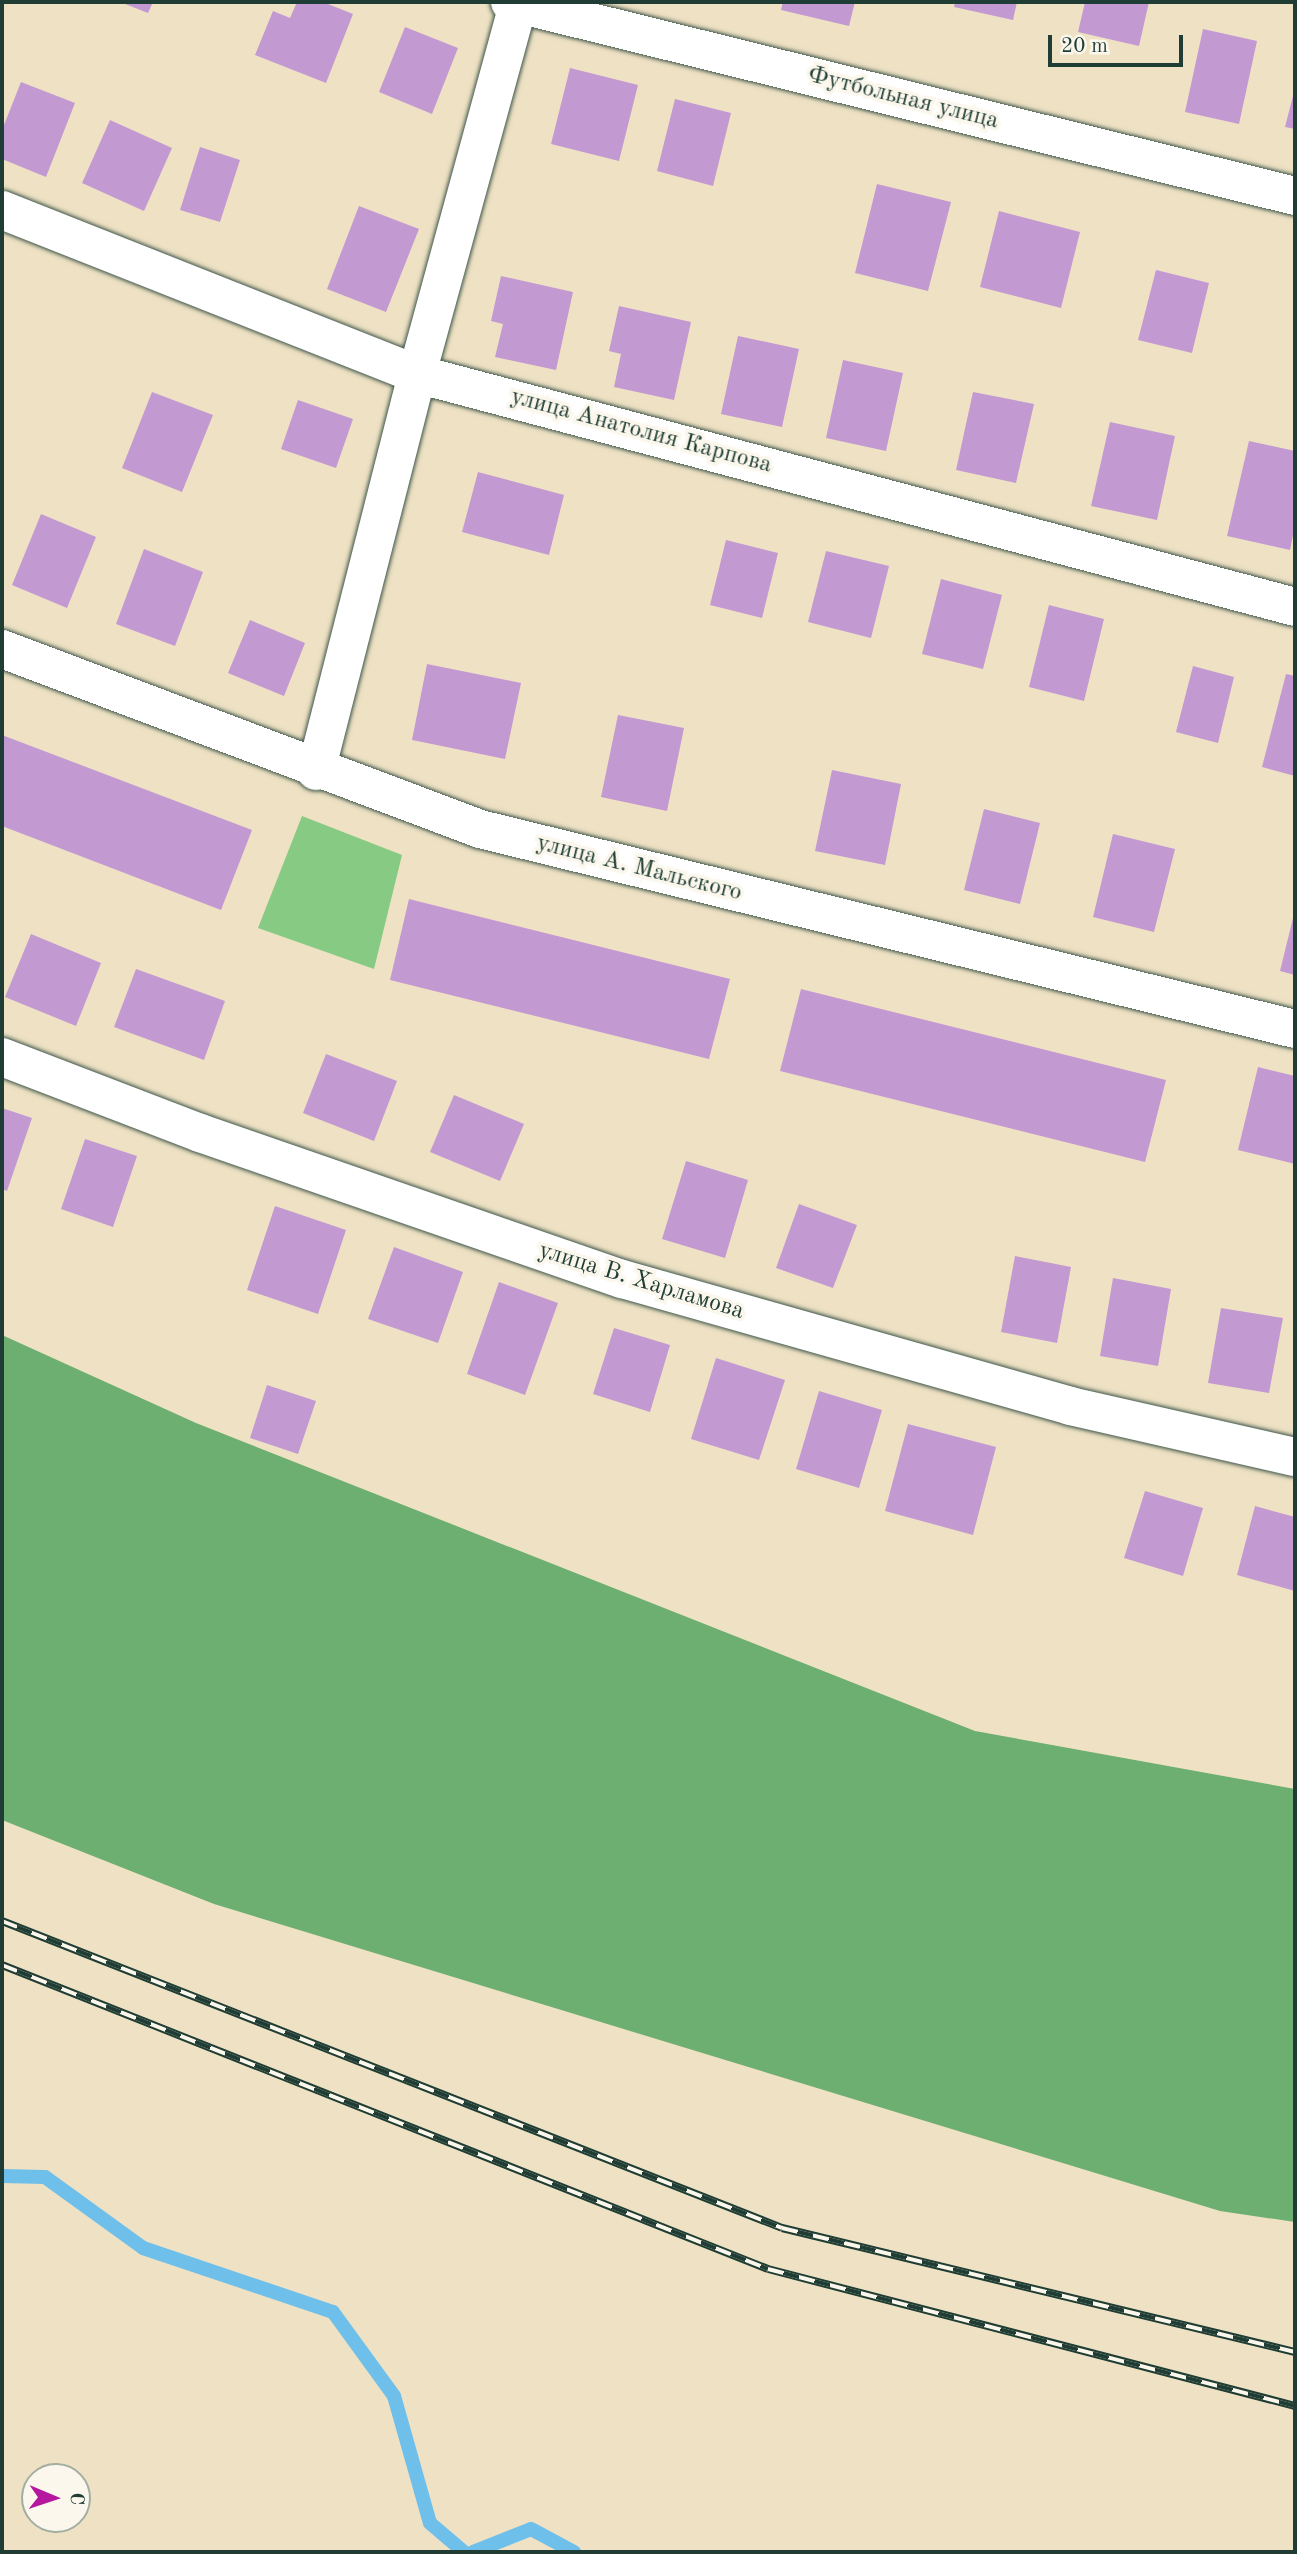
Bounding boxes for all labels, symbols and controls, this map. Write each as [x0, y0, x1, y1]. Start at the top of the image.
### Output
scale bar [1052, 21, 1187, 65]
text: 20 m [1061, 36, 1108, 57]
street label: Футбольная улица [805, 61, 1001, 137]
street label: улица Анатолия Карпова [507, 383, 775, 481]
street label: улица А. Мальского [533, 830, 745, 908]
street label: улица В. Харламова [535, 1237, 747, 1327]
north arrow [21, 2463, 91, 2533]
text: С [66, 2492, 85, 2505]

